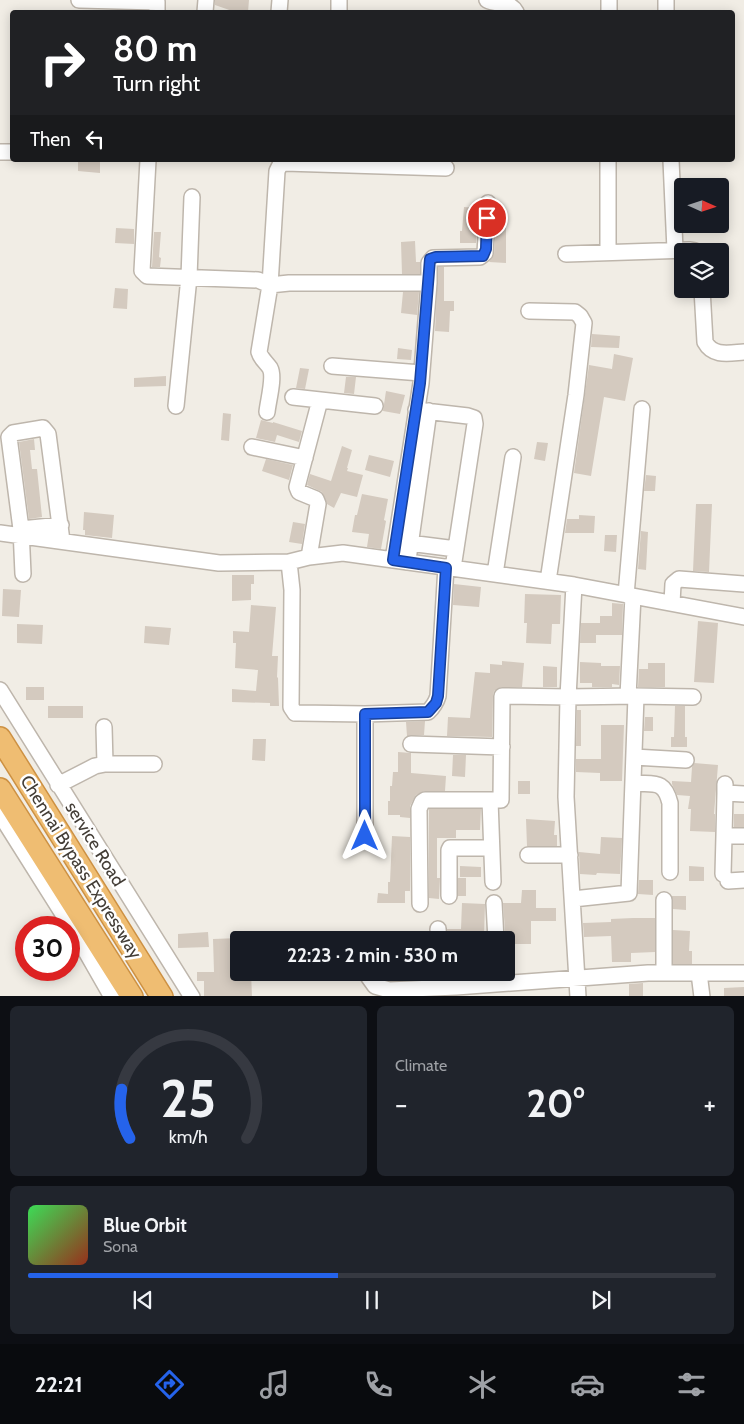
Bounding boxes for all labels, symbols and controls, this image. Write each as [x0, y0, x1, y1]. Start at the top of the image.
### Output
text: 80 m [113, 27, 197, 70]
icon: right [30, 30, 95, 95]
text: Turn right [113, 70, 200, 97]
icon: left [81, 125, 109, 153]
text: Then [30, 128, 71, 151]
north arrow [674, 178, 729, 232]
map controls [674, 178, 729, 298]
pin [466, 197, 508, 239]
icon: arrive [473, 204, 501, 232]
button: layers [674, 243, 729, 298]
street label: Chennai Bypass Expressway [15, 771, 147, 963]
street label: service Road [60, 798, 130, 890]
position arrow [338, 809, 390, 861]
speed limit sign: 30 [15, 916, 80, 981]
text: 22:23 · 2 min · 530 m [287, 944, 458, 967]
text: Climate [395, 1056, 447, 1075]
text: 25 [161, 1067, 216, 1130]
text: 20° [527, 1080, 584, 1127]
text: − [395, 1087, 407, 1121]
text: + [704, 1087, 716, 1121]
text: km/h [169, 1126, 208, 1147]
text: Blue Orbit [103, 1214, 187, 1237]
text: Sona [103, 1237, 138, 1256]
icon: previous [129, 1286, 157, 1314]
icon: pause [358, 1286, 386, 1314]
icon: next [587, 1286, 615, 1314]
icon: directions [152, 1367, 187, 1402]
icon: music [257, 1367, 292, 1402]
icon: phone [361, 1367, 396, 1402]
icon: climate [465, 1367, 500, 1402]
icon: car [570, 1367, 605, 1402]
icon: filters [674, 1367, 709, 1402]
text: 22:21 [35, 1371, 83, 1398]

